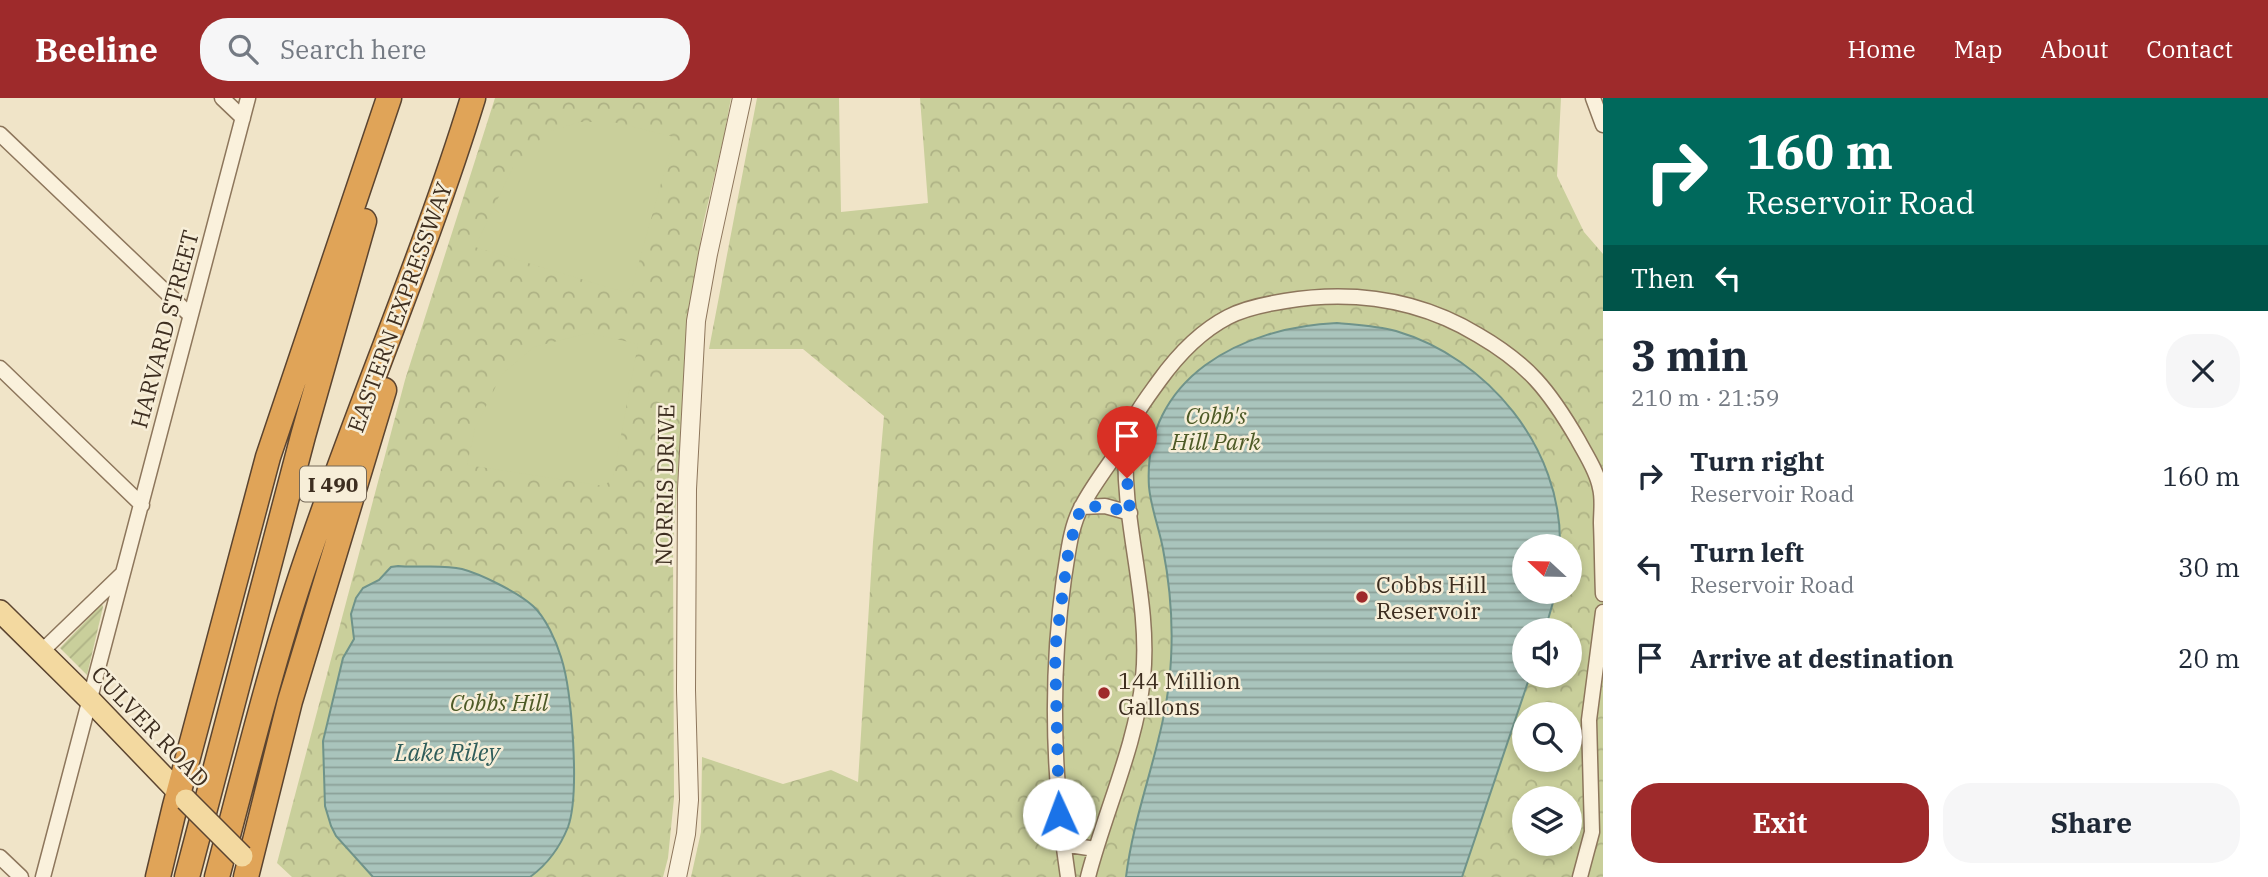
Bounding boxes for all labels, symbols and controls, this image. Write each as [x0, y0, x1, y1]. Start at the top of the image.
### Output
search box [200, 18, 690, 81]
text: Beeline [35, 28, 158, 71]
icon: search [224, 30, 262, 68]
text: Search here [280, 32, 426, 66]
text: Home [1848, 33, 1916, 65]
text: Map [1954, 33, 2002, 65]
text: About [2040, 33, 2108, 65]
text: Contact [2146, 33, 2233, 65]
text: 160 m [1746, 119, 1893, 182]
icon: right [1631, 126, 1722, 217]
street label: EASTERN EXPRESSWAY [340, 177, 458, 436]
text: Reservoir Road [1746, 181, 1975, 223]
street label: HARVARD STREET [123, 227, 205, 431]
icon: left [1709, 259, 1747, 297]
text: Then [1631, 261, 1695, 295]
text: 3 min [1631, 328, 1749, 383]
button: close [2166, 334, 2240, 408]
text: 210 m · 21:59 [1631, 382, 1780, 412]
park label: Cobb's Hill Park [1170, 400, 1261, 456]
street label: NORRIS DRIVE [648, 404, 680, 566]
pin [1097, 406, 1157, 478]
icon: arrive [1108, 417, 1146, 455]
text: Turn right [1690, 444, 1824, 478]
icon: right [1631, 457, 1669, 495]
text: 160 m [2162, 459, 2240, 493]
road number: I 490 [300, 466, 366, 502]
text: Reservoir Road [1690, 478, 1855, 508]
north arrow [1512, 534, 1582, 604]
map controls [1512, 534, 1582, 856]
text: Turn left [1690, 535, 1804, 569]
icon: left [1631, 548, 1669, 586]
text: 30 m [2178, 550, 2240, 584]
place label: Cobbs Hill Reservoir [1376, 569, 1487, 625]
text: Reservoir Road [1690, 569, 1855, 599]
marker: Cobbs Hill Reservoir [1354, 589, 1370, 605]
button: sound [1512, 618, 1582, 688]
icon: arrive [1631, 639, 1669, 677]
text: Arrive at destination [1690, 641, 1954, 675]
text: 20 m [2178, 641, 2240, 675]
street label: CULVER ROAD [85, 659, 217, 793]
place label: 144 Million Gallons [1118, 665, 1241, 721]
marker: 144 Million Gallons [1096, 685, 1112, 701]
park label: Cobbs Hill [450, 687, 549, 717]
button: search [1512, 702, 1582, 772]
water label: Lake Riley [394, 736, 502, 768]
position arrow [1022, 777, 1096, 851]
button: Exit [1631, 783, 1929, 863]
button: Share [1943, 783, 2240, 863]
button: layers [1512, 786, 1582, 856]

